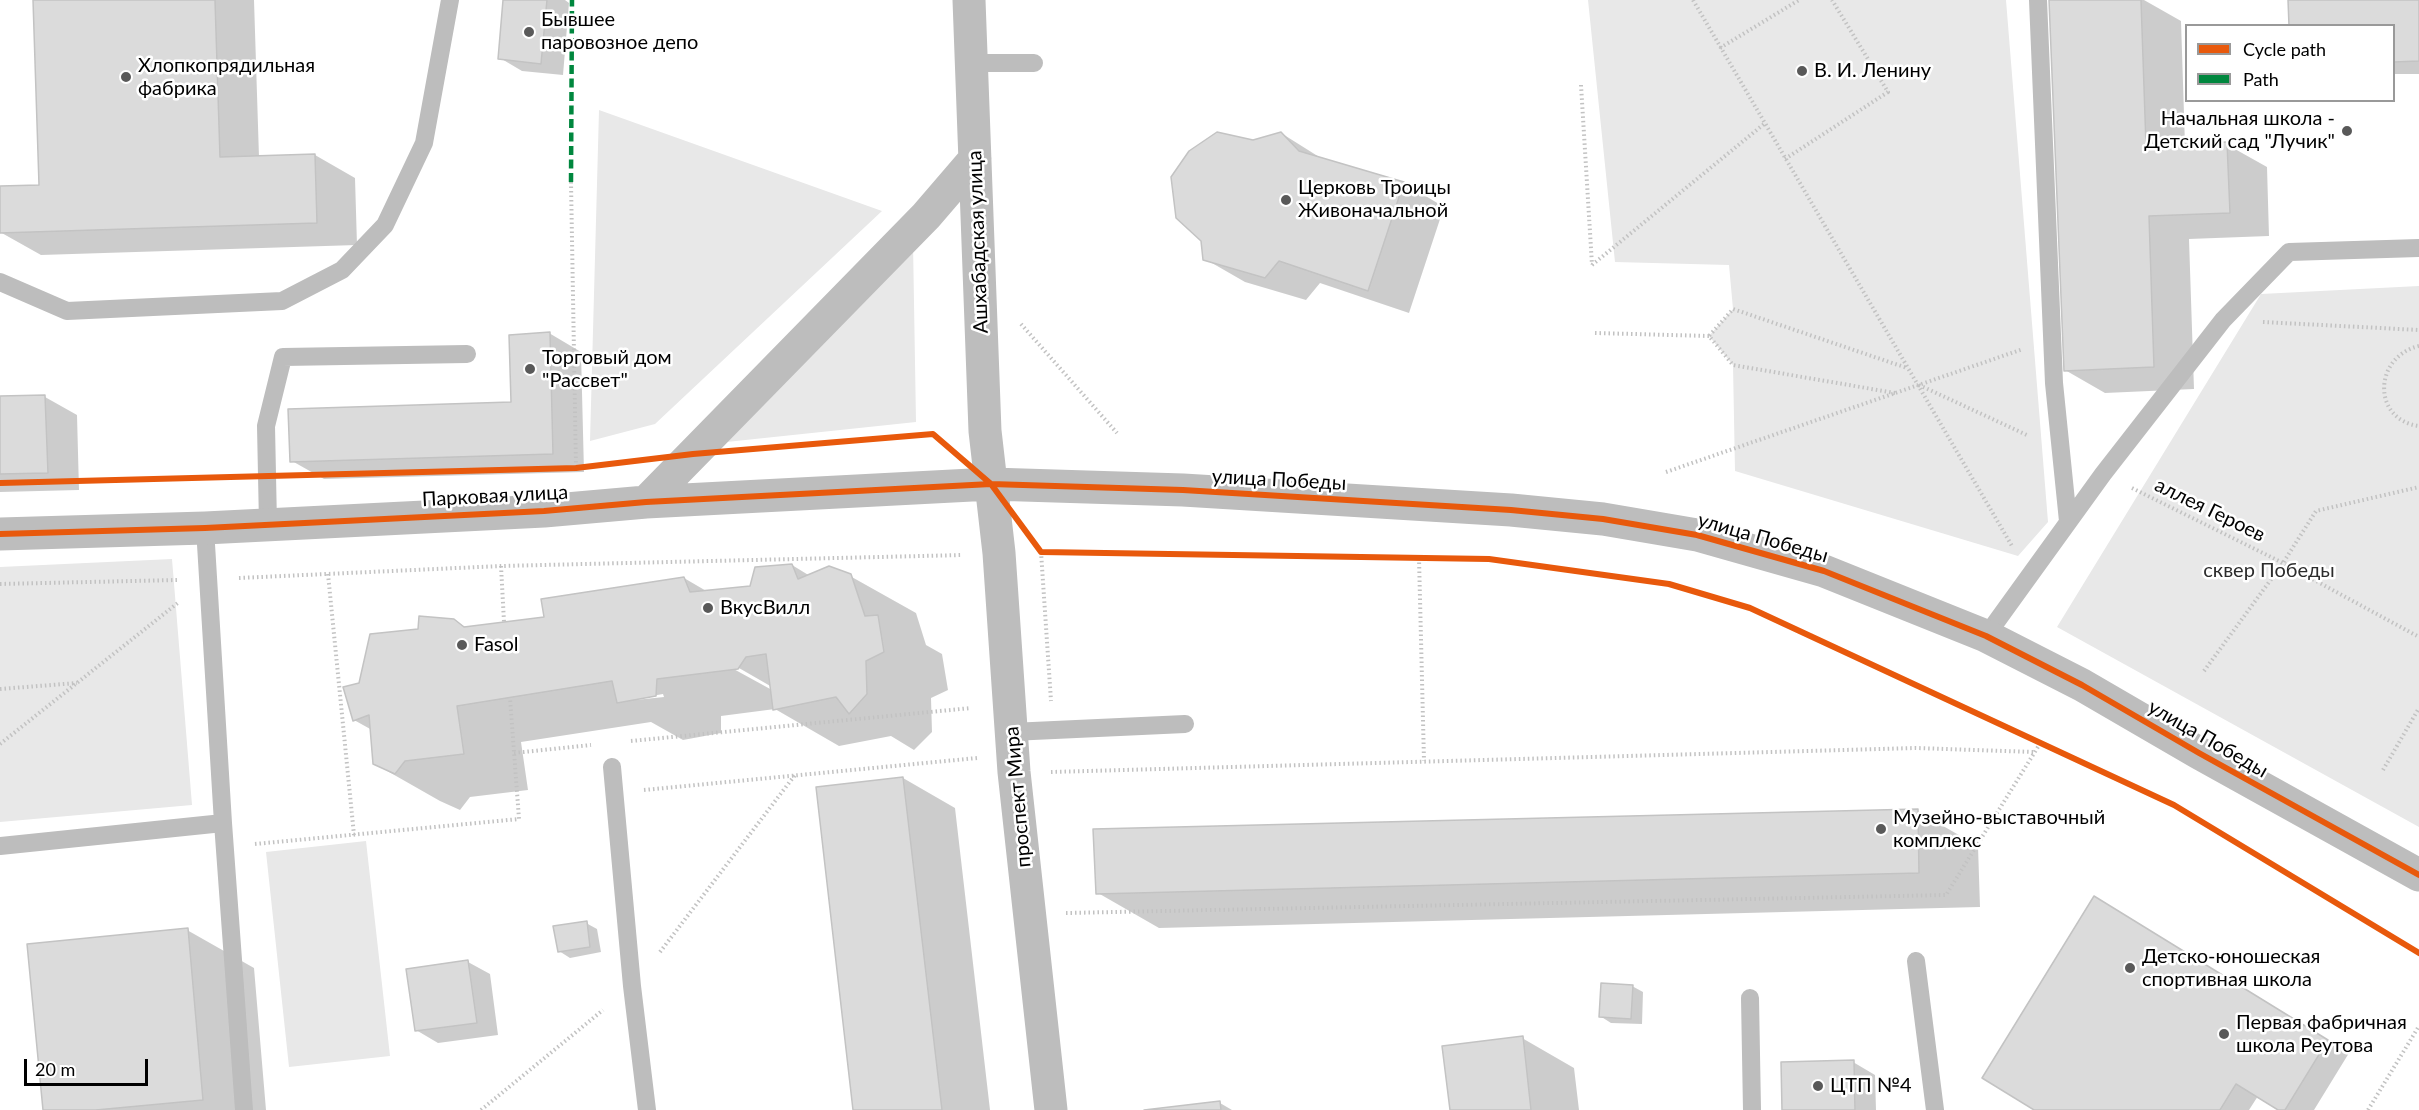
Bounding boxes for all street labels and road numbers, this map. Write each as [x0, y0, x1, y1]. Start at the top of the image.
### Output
street label: Ашхабадская улица [963, 150, 993, 334]
street label: улица Победы [1211, 464, 1347, 496]
street label: аллея Героев [2151, 473, 2269, 547]
street label: Парковая улица [421, 480, 569, 512]
street label: улица Победы [1695, 508, 1831, 568]
street label: улица Победы [2144, 695, 2272, 783]
street label: проспект Мира [1000, 725, 1036, 869]

